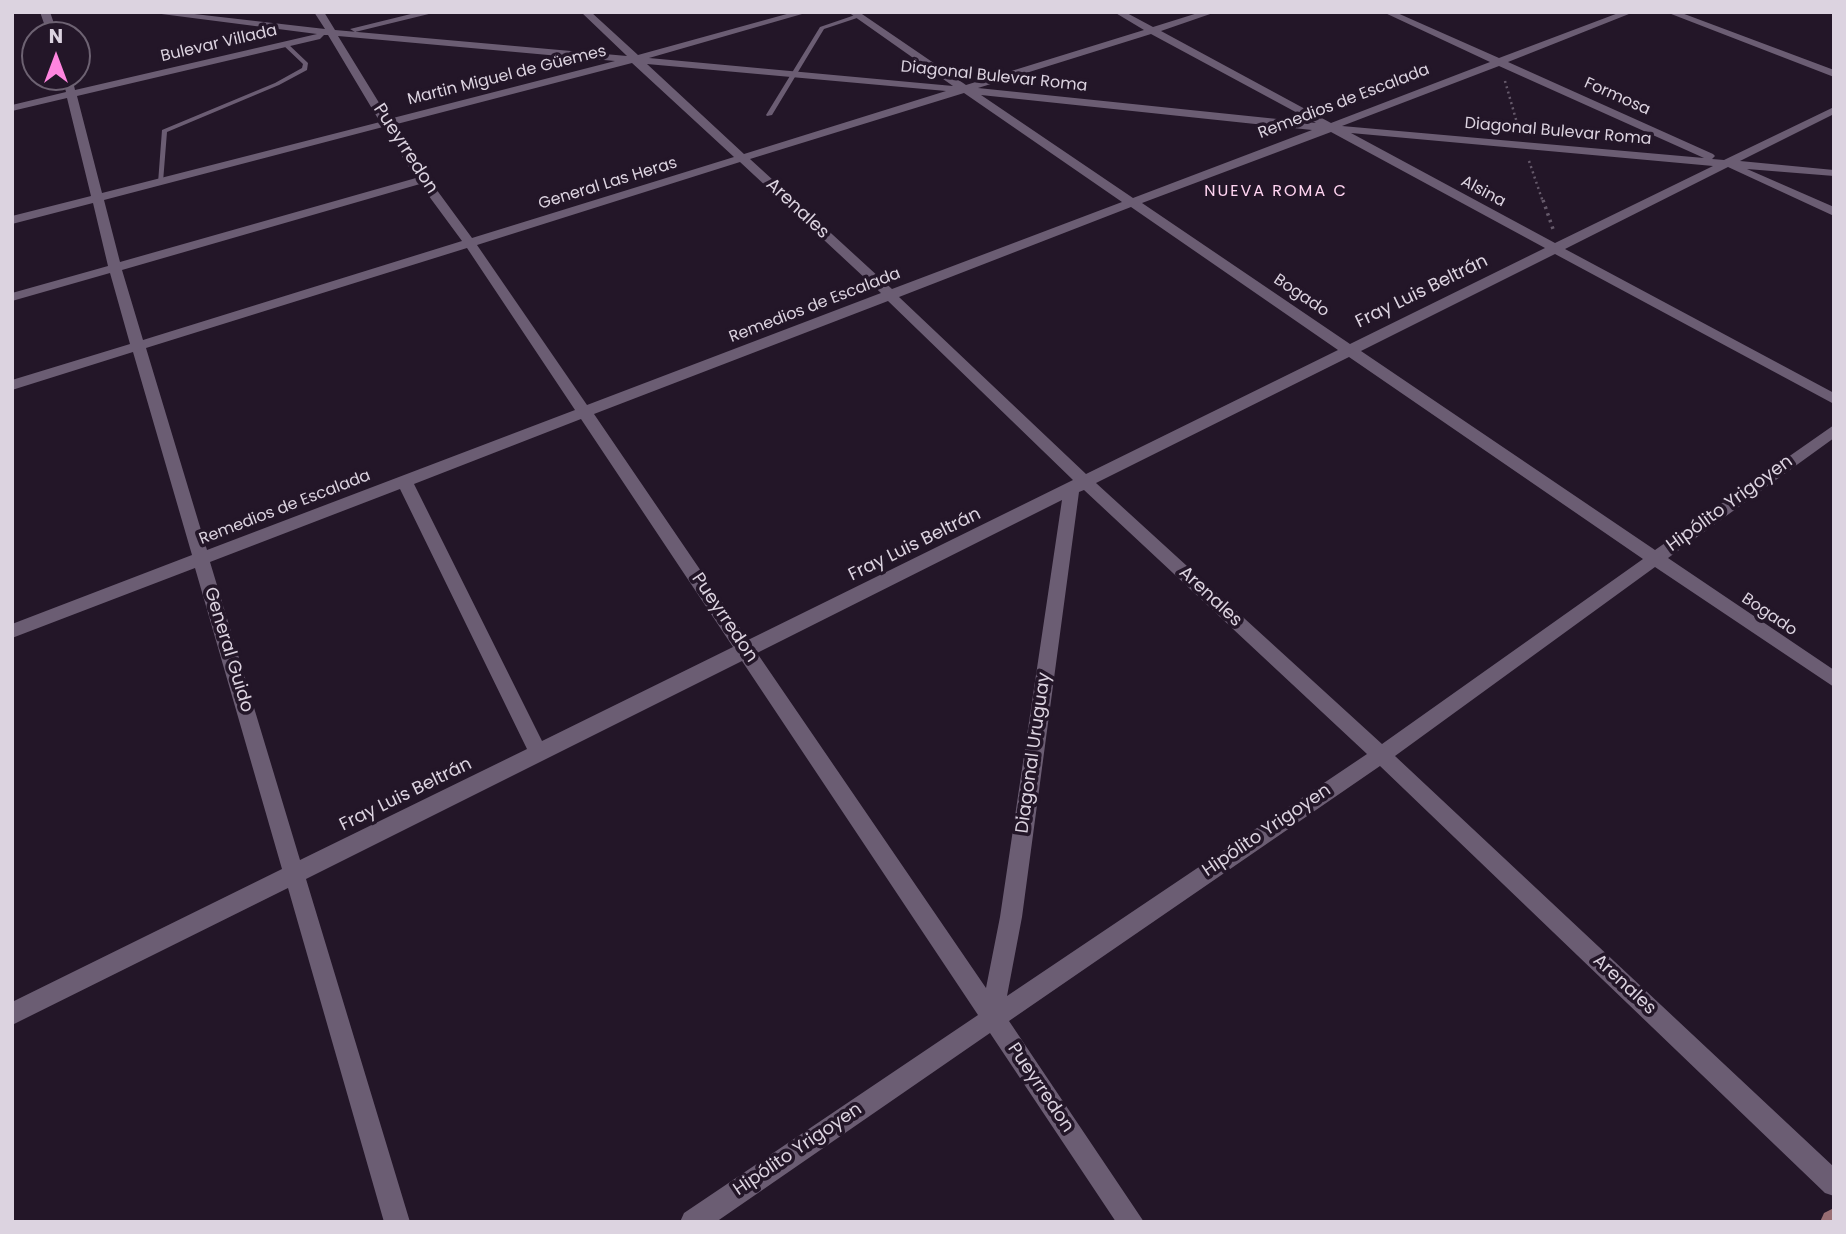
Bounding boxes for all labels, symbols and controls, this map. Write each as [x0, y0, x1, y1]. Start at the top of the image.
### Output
north arrow [21, 21, 91, 91]
street label: Bulevar Villada [159, 21, 279, 67]
text: N [49, 23, 63, 50]
street label: Martin Miguel de Güemes [406, 42, 608, 110]
street label: Diagonal Bulevar Roma [900, 58, 1088, 96]
street label: Remedios de Escalada [1256, 60, 1432, 144]
street label: Formosa [1581, 74, 1653, 120]
street label: Pueyrredon [368, 100, 442, 198]
street label: Diagonal Bulevar Roma [1464, 114, 1652, 150]
street label: General Las Heras [536, 154, 680, 214]
street label: Alsina [1457, 172, 1509, 212]
street label: Arenales [761, 174, 833, 244]
district label: NUEVA ROMA C [1206, 182, 1346, 202]
street label: Fray Luis Beltrán [1352, 251, 1492, 333]
street label: Remedios de Escalada [727, 264, 903, 348]
street label: Bogado [1270, 271, 1332, 321]
street label: Hipólito Yrigoyen [1663, 451, 1797, 557]
street label: Remedios de Escalada [197, 466, 373, 550]
street label: Fray Luis Beltrán [845, 504, 985, 586]
street label: Arenales [1174, 562, 1246, 632]
street label: Pueyrredon [686, 569, 762, 667]
street label: General Guido [199, 585, 257, 715]
street label: Bogado [1738, 590, 1800, 640]
street label: Diagonal Uruguay [1012, 671, 1056, 835]
street label: Fray Luis Beltrán [336, 754, 476, 836]
street label: Hipólito Yrigoyen [1199, 780, 1335, 882]
street label: Arenales [1588, 950, 1660, 1020]
street label: Pueyrredon [1002, 1039, 1078, 1137]
street label: Hipólito Yrigoyen [730, 1099, 866, 1201]

